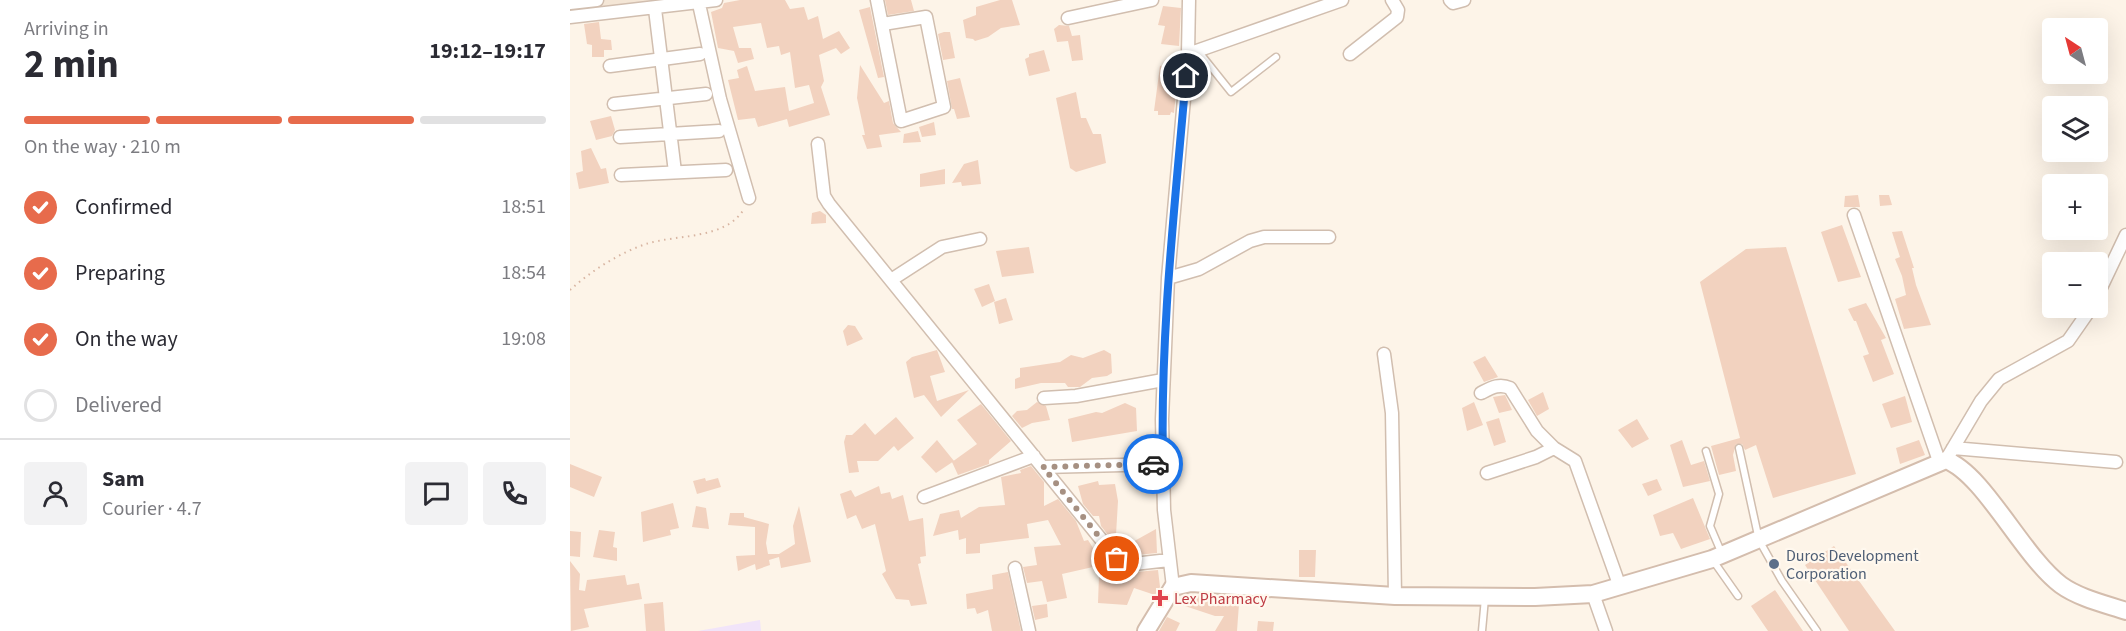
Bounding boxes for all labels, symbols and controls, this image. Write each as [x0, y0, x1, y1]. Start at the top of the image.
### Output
text: Arriving in [24, 15, 109, 43]
north arrow [2042, 18, 2108, 84]
map controls [2042, 18, 2108, 318]
text: 19:12–19:17 [429, 35, 546, 67]
text: 2 min [24, 37, 119, 93]
pin [1160, 50, 1211, 101]
icon: home [1169, 59, 1202, 92]
button: layers [2042, 96, 2108, 162]
text: On the way · 210 m [24, 133, 181, 161]
button: + [2042, 174, 2108, 240]
icon: check [24, 191, 57, 224]
text: Confirmed [75, 191, 172, 223]
text: 18:51 [501, 193, 546, 221]
button: − [2042, 252, 2108, 318]
icon: check [24, 257, 57, 290]
text: Preparing [75, 257, 165, 289]
text: 18:54 [501, 259, 546, 287]
icon: check [24, 323, 57, 356]
text: On the way [75, 323, 178, 355]
text: 19:08 [501, 325, 546, 353]
text: Delivered [75, 389, 162, 421]
courier [1123, 434, 1183, 494]
icon: car [1137, 448, 1170, 481]
button: person [24, 462, 87, 525]
button: chat [405, 462, 468, 525]
button: phone [483, 462, 546, 525]
text: Sam [102, 463, 145, 495]
text: Courier · 4.7 [102, 495, 202, 523]
pin [1091, 533, 1142, 584]
icon: bag [1100, 542, 1133, 575]
place label: Duros Development Corporation [1786, 545, 1919, 585]
marker: Duros Development Corporation [1767, 557, 1781, 571]
place label: Lex Pharmacy [1174, 588, 1268, 610]
marker: Lex Pharmacy [1151, 589, 1169, 607]

